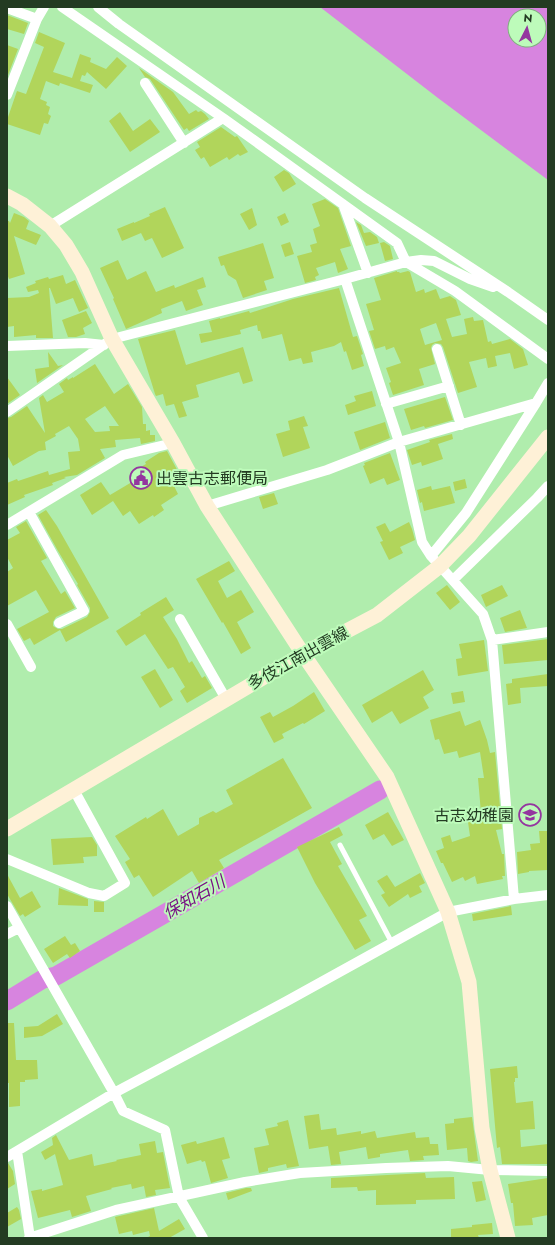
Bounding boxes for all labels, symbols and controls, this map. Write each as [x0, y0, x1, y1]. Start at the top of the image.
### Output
north arrow [507, 8, 547, 48]
text: N [523, 10, 533, 26]
public building icon: 出雲古志郵便局 [128, 465, 154, 491]
place label: 出雲古志郵便局 [156, 467, 268, 490]
street label: 多伎江南出雲線 [243, 621, 353, 695]
school or university icon: 古志幼稚園 [517, 802, 543, 828]
place label: 古志幼稚園 [434, 804, 514, 827]
water label: 保知石川 [159, 869, 231, 924]

